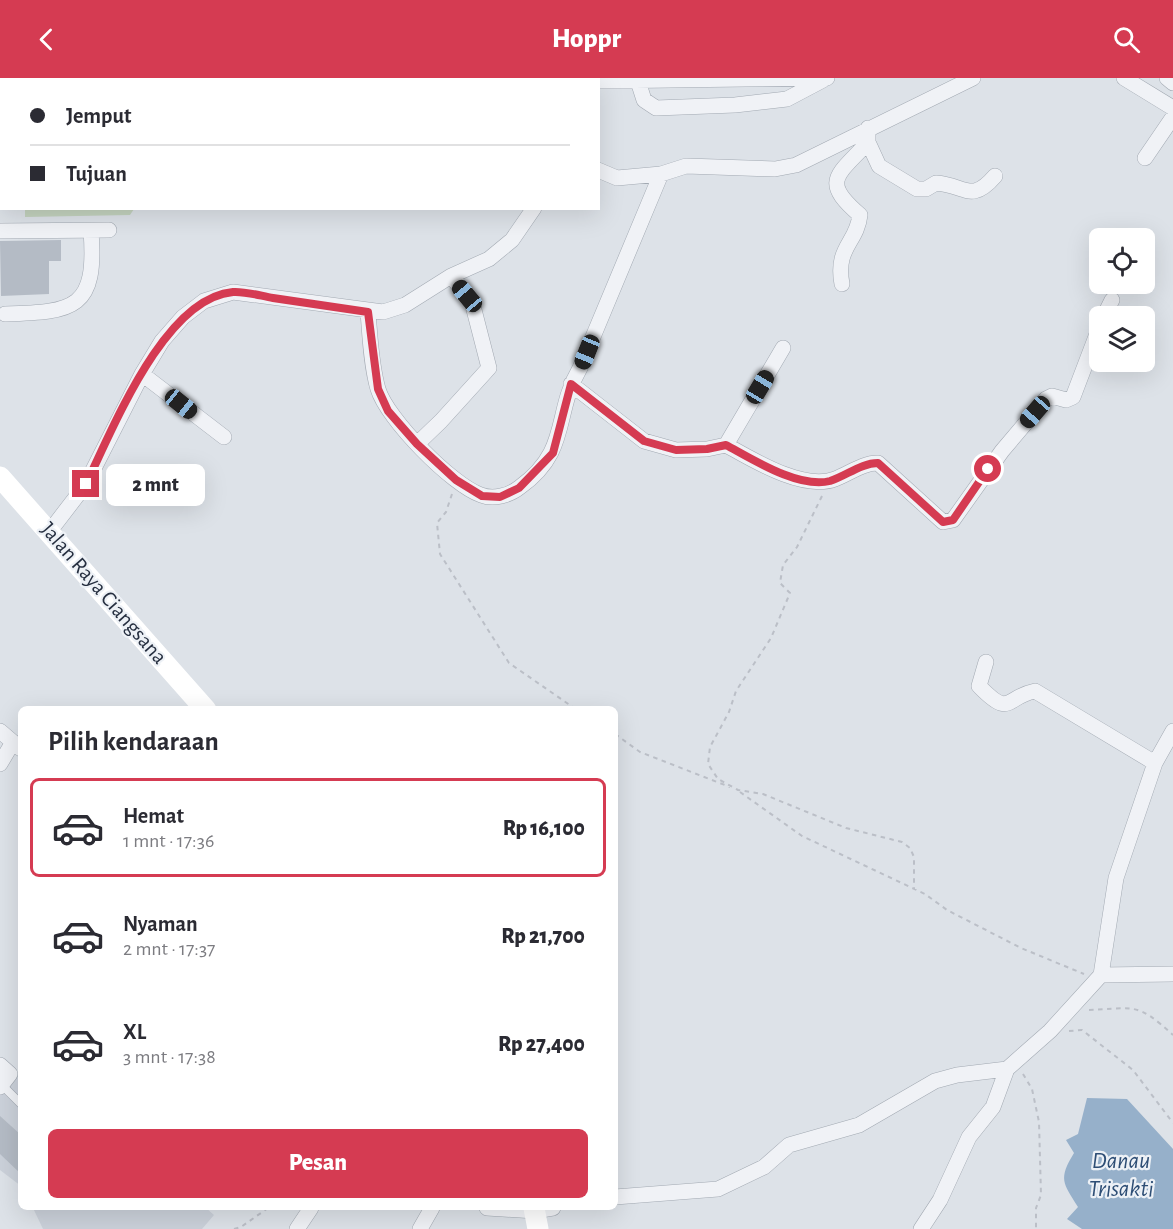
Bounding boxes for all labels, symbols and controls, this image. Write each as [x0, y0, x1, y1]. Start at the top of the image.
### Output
icon: back [30, 23, 63, 56]
icon: search [1110, 23, 1143, 56]
text: Hoppr [552, 25, 621, 52]
text: Jemput [66, 105, 131, 127]
text: Tujuan [66, 163, 127, 185]
map controls [1089, 228, 1155, 372]
button: locate [1089, 228, 1155, 294]
car [449, 276, 485, 316]
button: layers [1089, 306, 1155, 372]
car [572, 332, 602, 372]
car [743, 367, 777, 407]
car [161, 386, 201, 422]
car [1016, 393, 1054, 431]
route start [974, 455, 1001, 482]
callout: 2 mnt [107, 463, 206, 505]
route end [72, 470, 99, 497]
text: 2 mnt [132, 475, 179, 495]
street label: Jalan Raya Ciangsana [37, 518, 171, 668]
text: Pilih kendaraan [48, 728, 219, 755]
icon: car [51, 801, 105, 855]
text: Hemat [123, 805, 184, 827]
text: Rp 16,100 [503, 817, 585, 839]
text: 1 mnt · 17:36 [123, 831, 214, 851]
icon: car [51, 909, 105, 963]
text: Nyaman [123, 913, 198, 935]
text: Rp 21,700 [501, 925, 585, 947]
text: 2 mnt · 17:37 [123, 939, 215, 959]
icon: car [51, 1017, 105, 1071]
text: XL [123, 1021, 146, 1043]
text: Rp 27,400 [498, 1033, 585, 1055]
text: 3 mnt · 17:38 [123, 1047, 216, 1067]
button: Pesan [48, 1129, 588, 1198]
water label: Danau Trisakti [1088, 1149, 1154, 1201]

